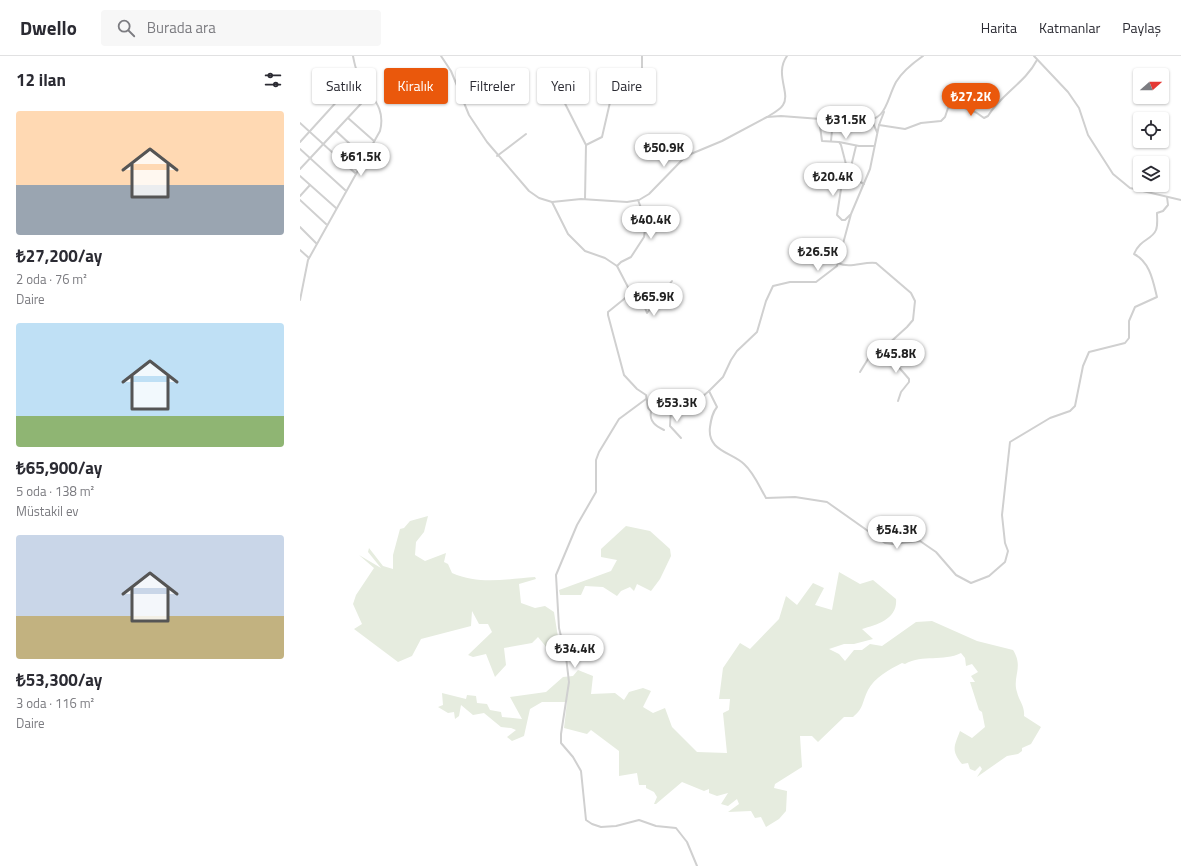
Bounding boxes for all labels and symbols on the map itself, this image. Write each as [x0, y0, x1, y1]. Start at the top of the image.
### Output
north arrow [1133, 68, 1169, 104]
pin: ₺27.2K [938, 83, 1004, 117]
pin: ₺31.5K [813, 106, 879, 140]
pin: ₺50.9K [631, 134, 697, 168]
pin: ₺61.5K [328, 143, 394, 177]
pin: ₺20.4K [800, 163, 866, 197]
pin: ₺40.4K [618, 206, 684, 240]
pin: ₺26.5K [785, 238, 851, 272]
pin: ₺65.9K [621, 283, 687, 317]
pin: ₺45.8K [863, 340, 929, 374]
pin: ₺53.3K [644, 389, 710, 423]
pin: ₺54.3K [864, 516, 930, 550]
pin: ₺34.4K [542, 635, 608, 669]

